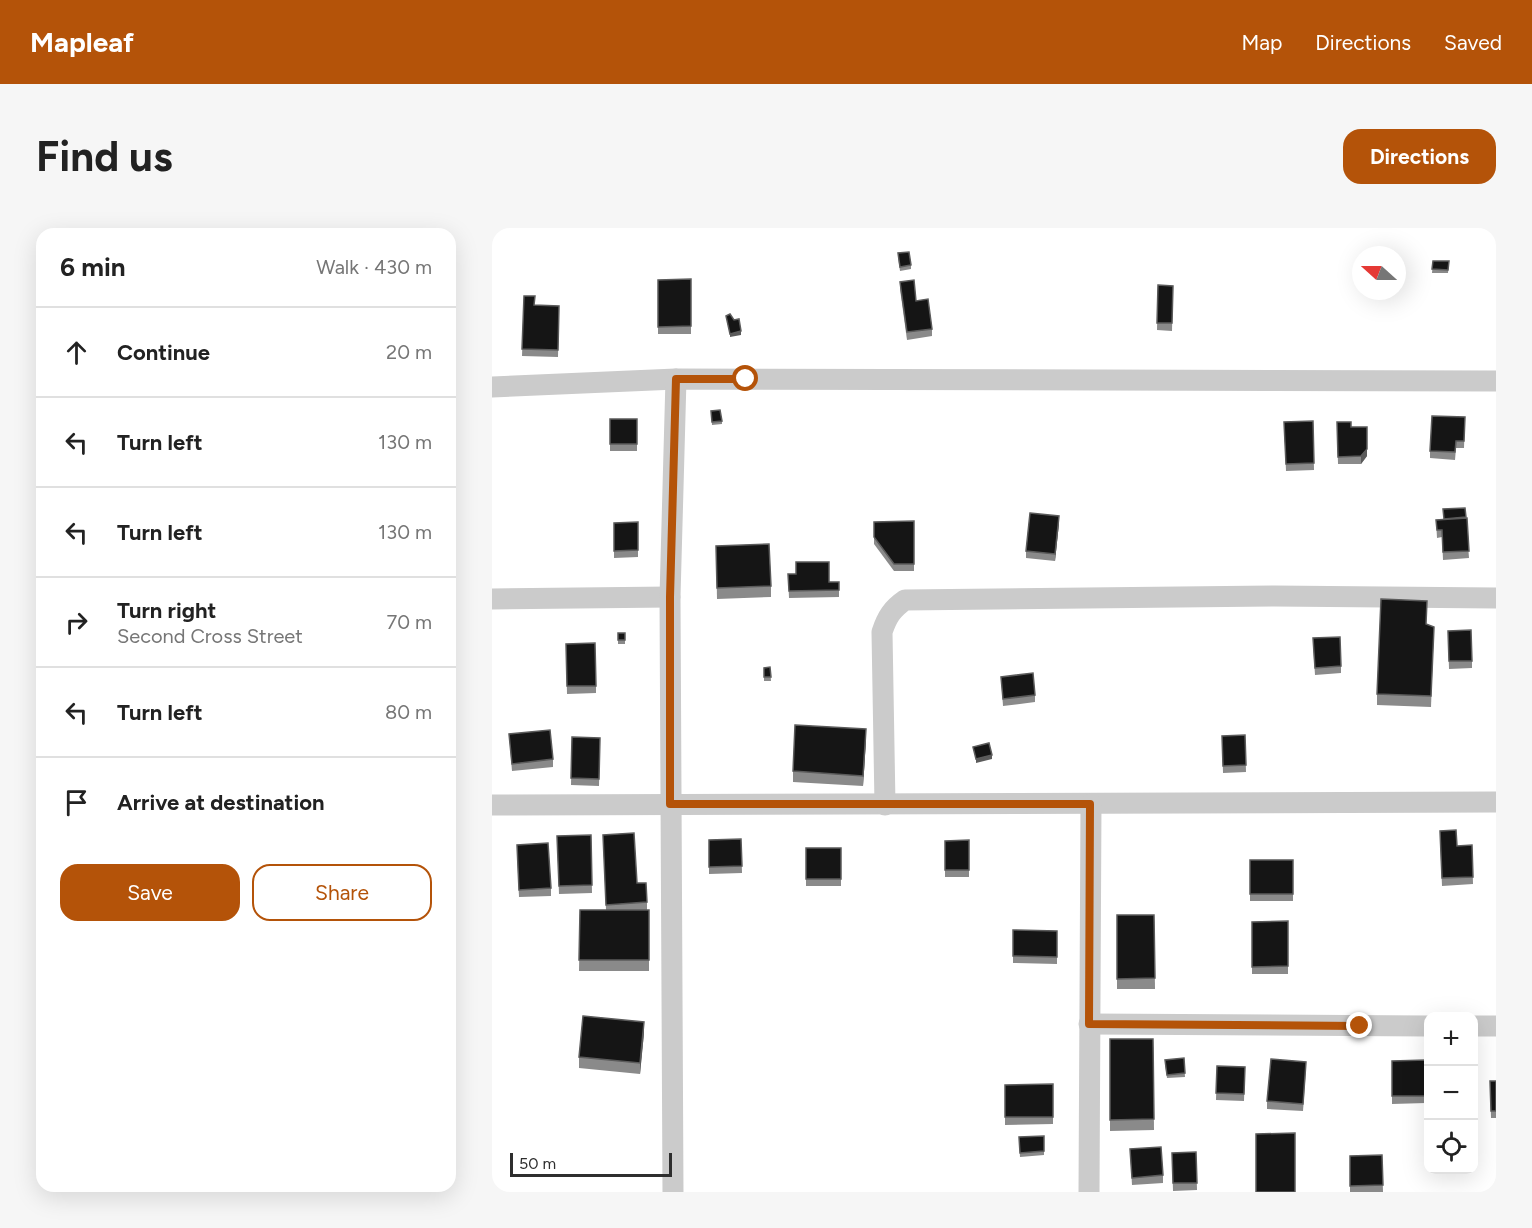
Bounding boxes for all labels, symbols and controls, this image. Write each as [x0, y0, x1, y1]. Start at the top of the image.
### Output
text: Mapleaf [30, 25, 134, 59]
text: Map [1241, 30, 1282, 55]
text: Directions [1315, 30, 1411, 55]
text: Saved [1444, 30, 1502, 55]
button: Directions [1343, 129, 1496, 184]
text: Find us [36, 131, 173, 182]
north arrow [1352, 246, 1406, 300]
text: 6 min [60, 251, 126, 283]
text: Walk · 430 m [316, 255, 432, 279]
icon: ahead [60, 336, 93, 369]
text: Continue [117, 339, 210, 366]
text: 20 m [386, 340, 432, 364]
route start [732, 365, 758, 391]
icon: left [60, 426, 93, 459]
text: Turn left [117, 429, 203, 456]
text: 130 m [378, 430, 432, 454]
icon: left [60, 516, 93, 549]
text: Turn left [117, 519, 203, 546]
text: 130 m [378, 520, 432, 544]
text: Turn right [117, 597, 216, 624]
icon: right [60, 606, 93, 639]
text: 70 m [386, 610, 432, 634]
text: Second Cross Street [117, 624, 303, 648]
icon: left [60, 696, 93, 729]
text: Turn left [117, 699, 203, 726]
text: 80 m [385, 700, 432, 724]
icon: arrive [60, 786, 93, 819]
text: Arrive at destination [117, 789, 325, 816]
button: Save [60, 864, 240, 921]
button: Share [252, 864, 432, 921]
route end [1346, 1012, 1372, 1038]
map controls [1424, 1012, 1478, 1174]
button: + [1424, 1012, 1478, 1066]
button: − [1424, 1066, 1478, 1120]
button: locate [1424, 1120, 1478, 1174]
scale bar [510, 1150, 672, 1178]
text: 50 m [519, 1154, 556, 1173]

